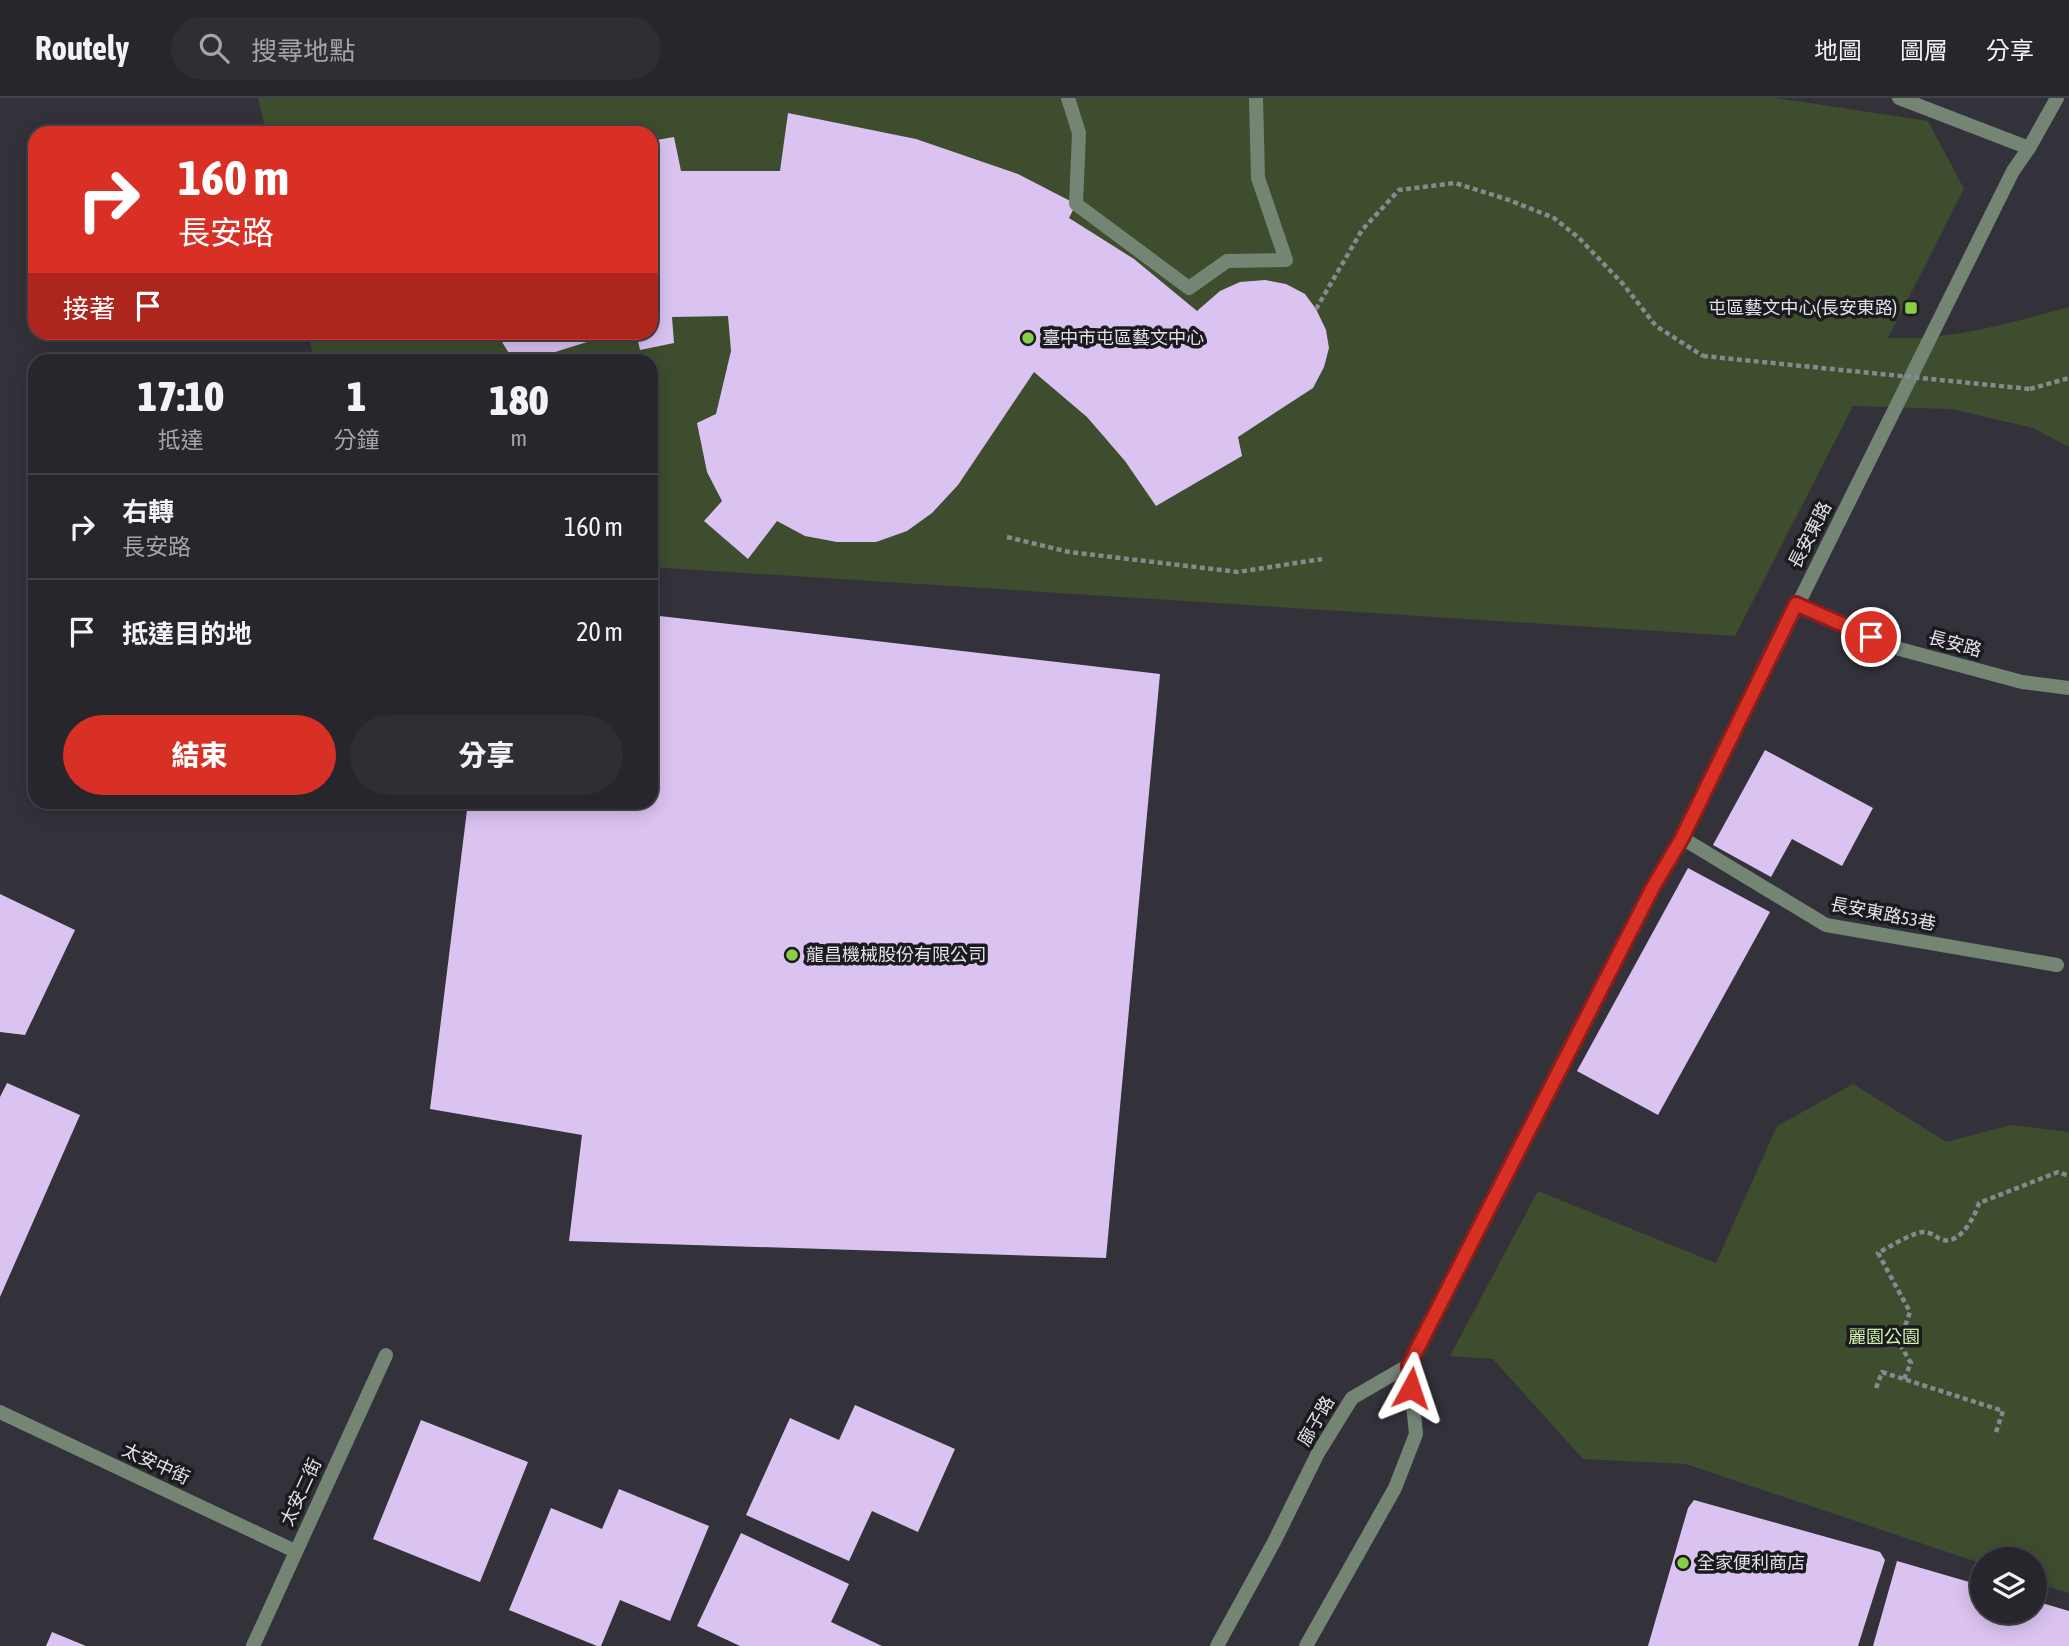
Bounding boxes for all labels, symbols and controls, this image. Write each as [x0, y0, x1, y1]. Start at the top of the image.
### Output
search box [171, 17, 661, 80]
text: Routely [35, 29, 129, 67]
icon: search [195, 29, 233, 67]
text: 搜尋地點 [251, 36, 355, 66]
text: 地圖 [1814, 37, 1862, 64]
text: 圖層 [1900, 37, 1948, 64]
text: 分享 [1986, 37, 2034, 64]
text: 160 m [178, 149, 289, 205]
icon: right [63, 154, 154, 245]
text: 長安路 [178, 214, 274, 251]
icon: arrive [129, 287, 167, 325]
text: 接著 [63, 294, 115, 324]
place label: 屯區藝文中心(長安東路) [1708, 297, 1897, 318]
marker: 屯區藝文中心(長安東路) [1903, 300, 1919, 316]
place label: 臺中市屯區藝文中心 [1042, 327, 1204, 348]
marker: 臺中市屯區藝文中心 [1020, 330, 1036, 346]
text: 17:10 [138, 372, 224, 420]
text: 1 [347, 372, 366, 420]
text: 180 [489, 376, 548, 424]
text: m [511, 425, 527, 451]
text: 抵達 [158, 427, 204, 453]
text: 分鐘 [334, 427, 380, 453]
text: 右轉 [122, 497, 174, 527]
street label: 長安東路 [1784, 498, 1835, 572]
icon: right [63, 508, 101, 546]
text: 160 m [564, 512, 623, 542]
text: 長安路 [122, 534, 191, 560]
pin [1841, 607, 1901, 667]
icon: arrive [63, 613, 101, 651]
text: 20 m [576, 617, 623, 647]
icon: arrive [1852, 618, 1890, 656]
text: 抵達目的地 [122, 619, 252, 649]
street label: 長安路 [1926, 626, 1984, 661]
button: 結束 [63, 715, 336, 795]
button: 分享 [350, 715, 623, 795]
street label: 長安東路53巷 [1829, 893, 1938, 934]
place label: 龍昌機械股份有限公司 [806, 944, 986, 965]
marker: 龍昌機械股份有限公司 [784, 947, 800, 963]
park label: 麗園公園 [1848, 1326, 1920, 1347]
position arrow [1374, 1351, 1448, 1425]
street label: 廍子路 [1293, 1392, 1338, 1449]
street label: 太安中街 [119, 1439, 193, 1488]
street label: 太安二街 [276, 1455, 325, 1529]
map controls [1970, 1547, 2047, 1624]
button: layers [1970, 1547, 2047, 1624]
place label: 全家便利商店 [1697, 1552, 1805, 1573]
marker: 全家便利商店 [1675, 1555, 1691, 1571]

